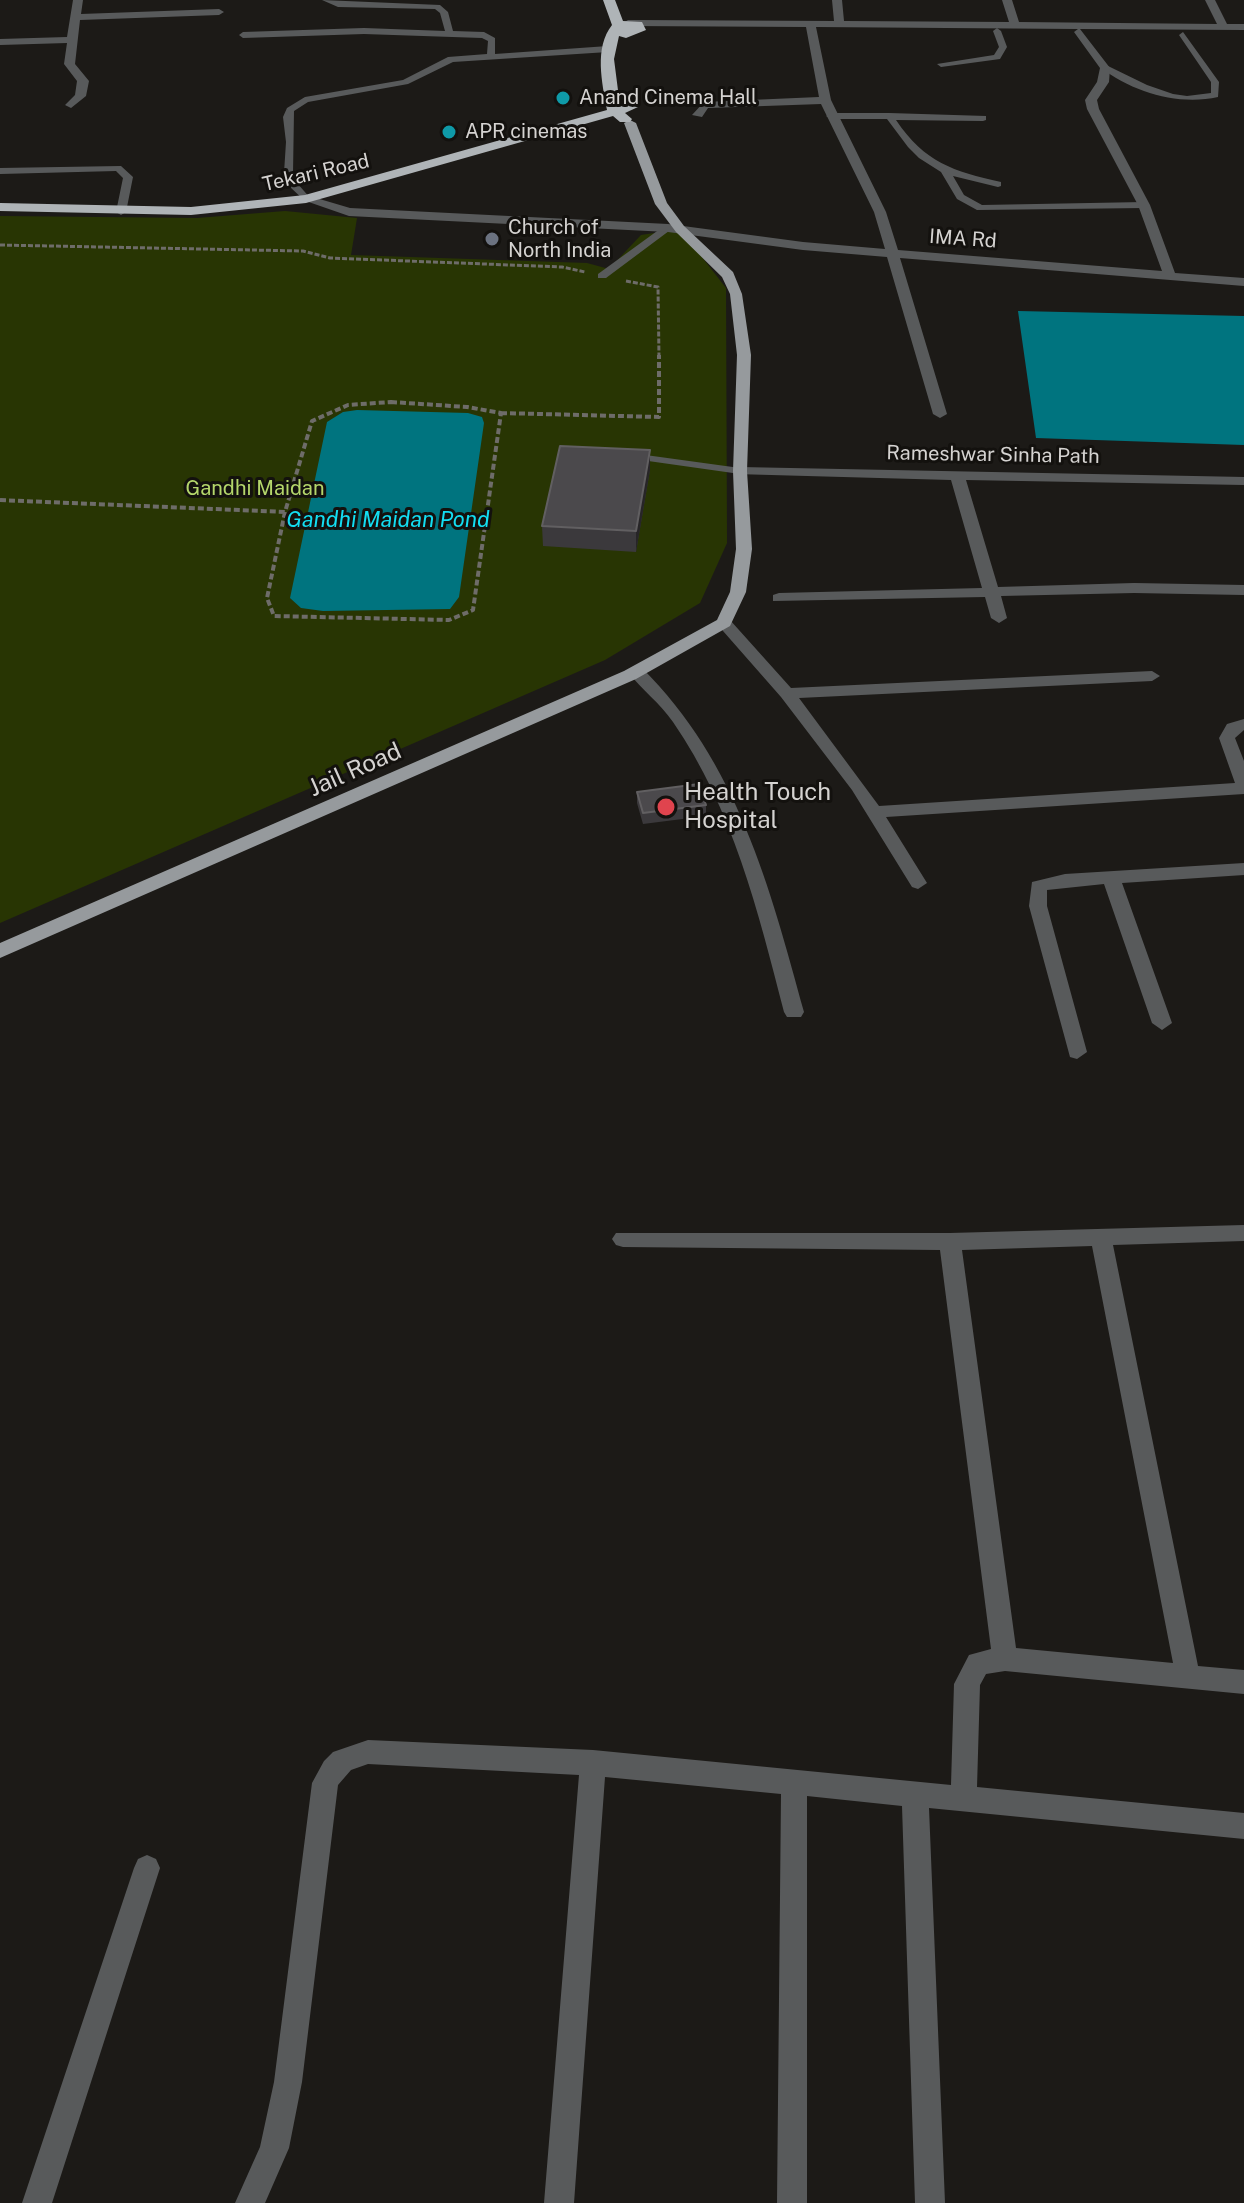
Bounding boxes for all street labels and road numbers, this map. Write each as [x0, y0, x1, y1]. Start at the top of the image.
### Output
street label: Tekari Road [260, 149, 372, 197]
street label: IMA Rd [928, 225, 998, 253]
street label: Rameshwar Sinha Path [886, 441, 1100, 469]
street label: Jail Road [304, 737, 406, 803]

